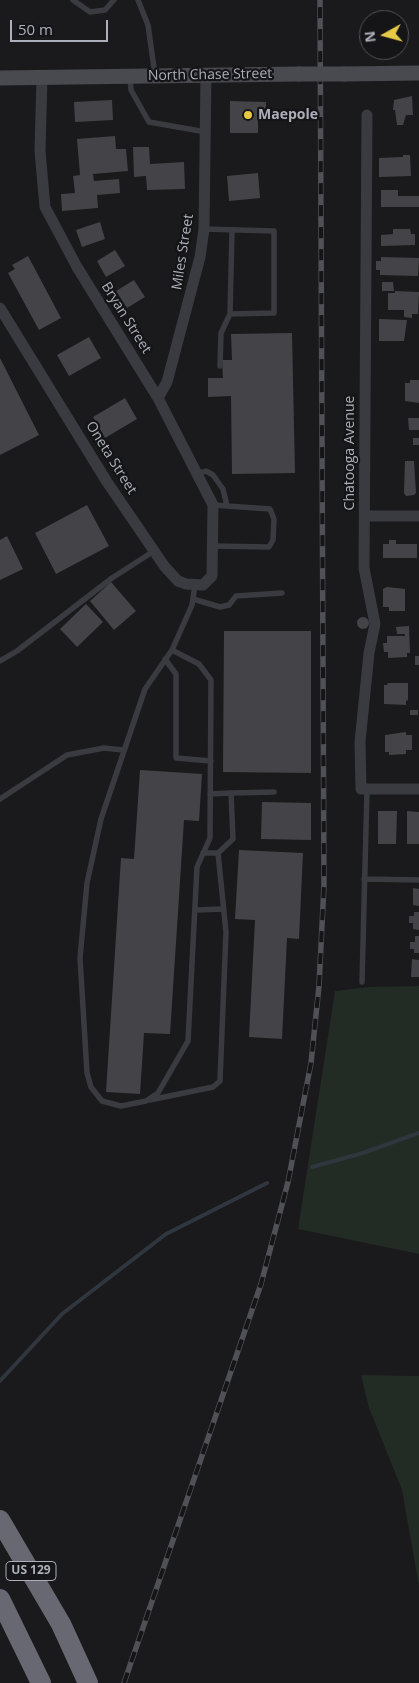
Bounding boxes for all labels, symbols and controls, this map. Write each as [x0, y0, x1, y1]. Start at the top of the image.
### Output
scale bar [12, 10, 110, 42]
north arrow [359, 10, 409, 60]
text: 50 m [18, 19, 53, 39]
text: N [359, 30, 380, 44]
street label: North Chase Street [148, 66, 272, 84]
place label: Maepole [258, 107, 318, 123]
marker: Maepole [242, 109, 254, 121]
street label: Miles Street [169, 213, 197, 291]
street label: Bryan Street [97, 279, 155, 357]
street label: Chatooga Avenue [342, 396, 358, 510]
street label: Oneta Street [82, 418, 140, 498]
road number: US 129 [6, 1562, 56, 1580]

